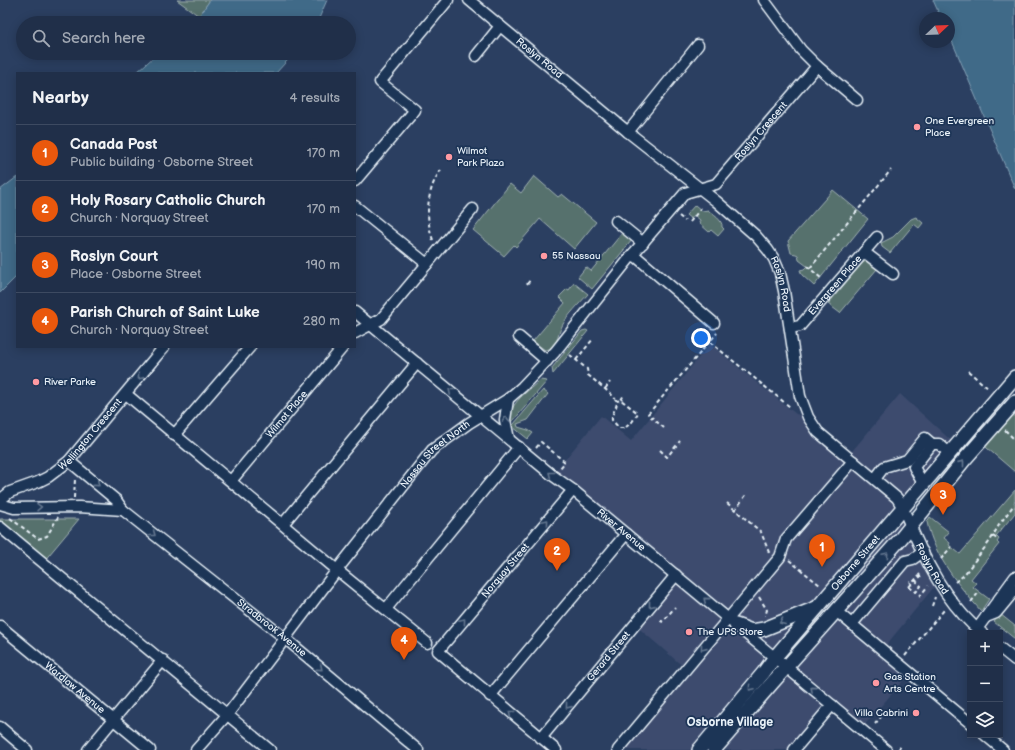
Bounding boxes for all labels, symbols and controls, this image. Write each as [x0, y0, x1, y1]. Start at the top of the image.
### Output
north arrow [919, 12, 955, 48]
search box [16, 16, 356, 60]
icon: search [30, 27, 52, 49]
text: Search here [62, 29, 145, 48]
street label: Roslyn Road [513, 35, 565, 81]
text: Nearby [32, 88, 89, 108]
text: 4 results [290, 90, 340, 106]
street label: Roslyn Crescent [732, 99, 790, 163]
place label: One Evergreen Place [925, 115, 995, 139]
marker: One Evergreen Place [912, 122, 922, 132]
text: Canada Post [70, 135, 157, 154]
text: 1 [42, 145, 48, 161]
text: 170 m [307, 145, 340, 161]
place label: Wilmot Park Plaza [457, 145, 505, 169]
marker: Wilmot Park Plaza [444, 152, 454, 162]
text: Public building · Osborne Street [70, 154, 253, 170]
text: Holy Rosary Catholic Church [70, 191, 265, 210]
text: 2 [41, 201, 49, 217]
text: 170 m [307, 201, 340, 217]
text: Church · Norquay Street [70, 210, 208, 226]
text: Roslyn Court [70, 247, 158, 266]
place label: 55 Nassau [552, 250, 600, 262]
marker: 55 Nassau [539, 251, 549, 261]
street label: Evergreen Place [806, 253, 864, 318]
street label: Roslyn Road [768, 254, 793, 313]
text: 3 [41, 257, 49, 273]
text: 190 m [306, 257, 340, 273]
text: Place · Osborne Street [70, 266, 201, 282]
text: Parish Church of Saint Luke [70, 303, 260, 322]
text: 4 [41, 313, 49, 329]
text: 280 m [303, 313, 340, 329]
text: Church · Norquay Street [70, 322, 208, 338]
your location [691, 328, 711, 348]
one-way arrow [137, 373, 144, 380]
place label: River Parke [44, 376, 96, 388]
marker: River Parke [31, 377, 41, 387]
street label: Wilmot Place [264, 388, 310, 440]
one-way arrow [448, 389, 455, 396]
street label: Wellington Crescent [56, 396, 124, 473]
one-way arrow [502, 416, 510, 422]
street label: Nassau Street North [398, 418, 473, 491]
one-way arrow [957, 460, 964, 468]
one-way arrow [548, 471, 555, 478]
one-way arrow [92, 480, 100, 487]
pin: 3 [930, 482, 956, 515]
one-way arrow [36, 503, 42, 511]
street label: River Avenue [594, 506, 648, 554]
one-way arrow [542, 519, 549, 526]
one-way arrow [149, 530, 156, 537]
street label: Osborne Street [829, 533, 883, 593]
pin: 1 [809, 534, 835, 567]
pin: 2 [544, 538, 570, 571]
street label: Norquay Street [479, 541, 532, 600]
street label: Roslyn Road [913, 541, 951, 597]
one-way arrow [881, 553, 888, 560]
street label: Stradbrook Avenue [234, 596, 309, 660]
one-way arrow [703, 598, 710, 605]
one-way arrow [649, 601, 656, 608]
one-way arrow [778, 617, 785, 625]
one-way arrow [458, 619, 465, 626]
place label: The UPS Store [697, 626, 763, 638]
pin: 4 [391, 627, 417, 660]
marker: The UPS Store [684, 627, 694, 637]
street label: Gerard Street [584, 629, 633, 684]
map controls [967, 630, 1003, 738]
button: + [967, 630, 1003, 666]
one-way arrow [700, 644, 707, 651]
street label: Wardlaw Avenue [42, 660, 107, 716]
one-way arrow [316, 664, 323, 671]
button: − [967, 666, 1003, 702]
place label: Gas Station Arts Centre [884, 671, 936, 695]
marker: Gas Station Arts Centre [871, 678, 881, 688]
one-way arrow [748, 683, 755, 691]
one-way arrow [811, 687, 818, 694]
one-way arrow [566, 701, 573, 708]
button: layers [967, 702, 1003, 738]
place label: Villa Cabrini [854, 707, 908, 719]
marker: Villa Cabrini [911, 708, 921, 718]
one-way arrow [509, 711, 516, 718]
district label: Osborne Village [687, 715, 773, 730]

